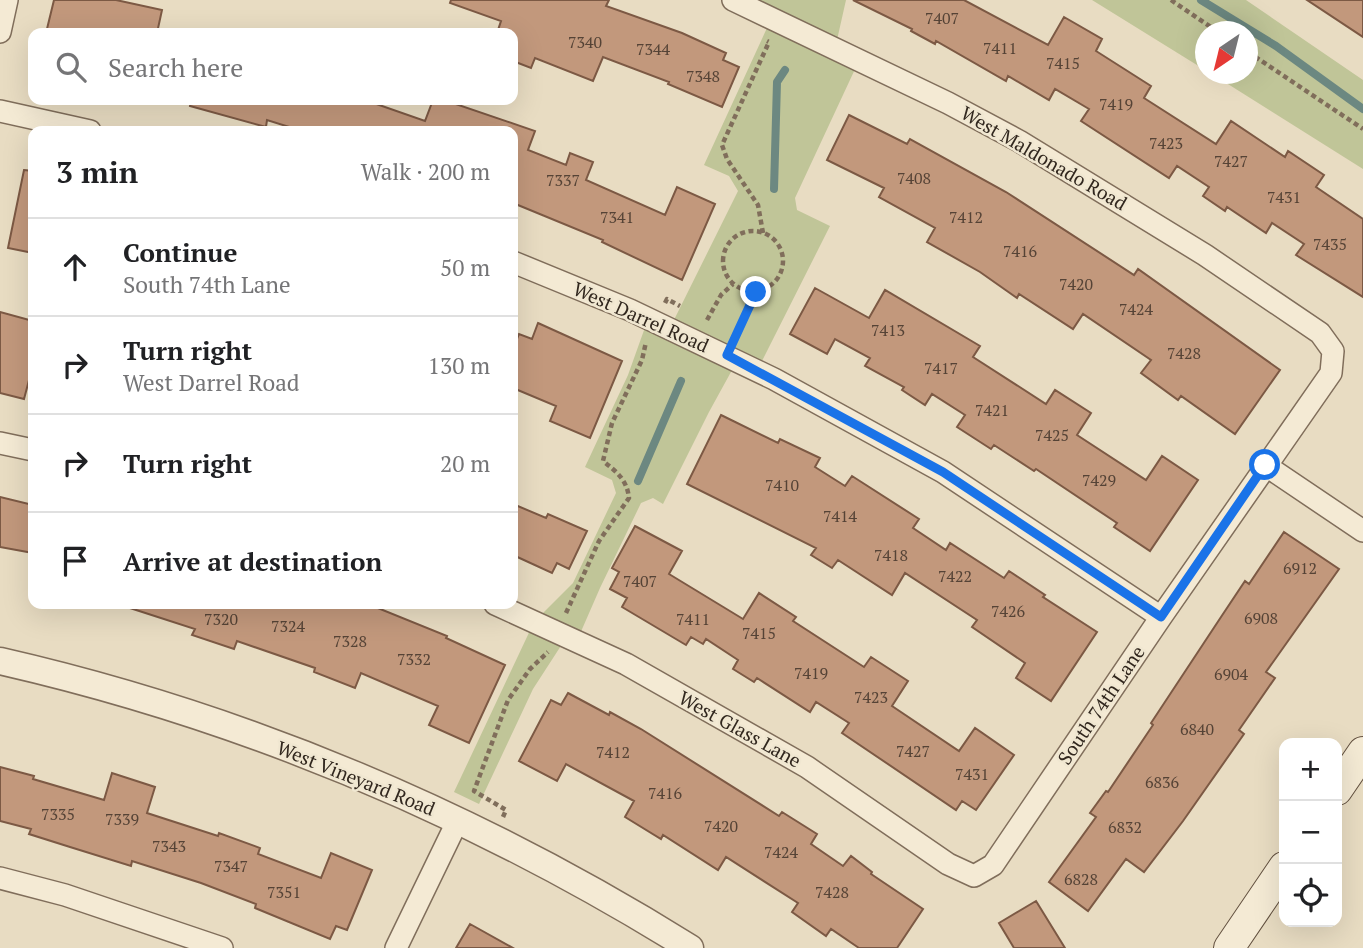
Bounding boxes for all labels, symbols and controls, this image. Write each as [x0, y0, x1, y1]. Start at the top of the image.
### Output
house number: 7407 [925, 7, 959, 29]
north arrow [1195, 21, 1258, 84]
search box [28, 28, 518, 105]
house number: 7340 [568, 31, 602, 53]
house number: 7411 [983, 37, 1017, 59]
house number: 7344 [636, 38, 671, 60]
icon: search [52, 48, 90, 86]
text: Search here [108, 50, 243, 84]
house number: 7415 [1046, 52, 1080, 74]
house number: 7348 [686, 65, 720, 87]
house number: 7419 [1099, 93, 1133, 115]
street label: West Maldonado Road [957, 100, 1132, 216]
house number: 7423 [1149, 132, 1183, 154]
house number: 7427 [1214, 150, 1248, 172]
text: 3 min [56, 152, 138, 192]
text: Walk · 200 m [361, 156, 490, 187]
house number: 7408 [897, 167, 931, 189]
house number: 7337 [546, 169, 580, 191]
house number: 7431 [1267, 186, 1301, 208]
house number: 7341 [600, 206, 634, 228]
house number: 7412 [949, 206, 983, 228]
house number: 7435 [1313, 233, 1347, 255]
text: Continue [123, 235, 237, 269]
house number: 7416 [1003, 240, 1038, 262]
icon: ahead [56, 248, 94, 286]
text: 50 m [440, 252, 490, 283]
text: South 74th Lane [123, 269, 291, 300]
house number: 7420 [1059, 273, 1093, 295]
street label: West Darrel Road [569, 275, 713, 358]
route end [740, 276, 771, 307]
house number: 7424 [1119, 298, 1154, 320]
house number: 7413 [871, 319, 905, 341]
text: Turn right [123, 333, 252, 367]
house number: 7428 [1167, 342, 1201, 364]
icon: right [56, 346, 94, 384]
text: 130 m [428, 350, 490, 381]
house number: 7417 [924, 357, 958, 379]
text: West Darrel Road [123, 367, 300, 398]
house number: 7421 [975, 399, 1009, 421]
house number: 7425 [1035, 424, 1069, 446]
icon: right [56, 444, 94, 482]
text: Turn right [123, 446, 252, 480]
text: 20 m [440, 448, 490, 479]
route start [1249, 449, 1280, 480]
house number: 7429 [1082, 469, 1116, 491]
house number: 7410 [765, 474, 799, 496]
house number: 7414 [823, 505, 858, 527]
icon: arrive [56, 542, 94, 580]
text: Arrive at destination [123, 544, 382, 578]
house number: 7418 [874, 544, 908, 566]
house number: 6912 [1283, 557, 1317, 579]
house number: 7422 [938, 565, 972, 587]
house number: 7407 [623, 570, 657, 592]
house number: 7426 [991, 600, 1026, 622]
house number: 6908 [1244, 607, 1278, 629]
house number: 7320 [204, 608, 238, 630]
house number: 7411 [676, 608, 710, 630]
house number: 7324 [271, 615, 306, 637]
house number: 7415 [742, 622, 776, 644]
house number: 7328 [333, 630, 367, 652]
street label: South 74th Lane [1052, 640, 1150, 769]
house number: 7332 [397, 648, 431, 670]
house number: 7419 [794, 662, 828, 684]
house number: 6904 [1214, 663, 1249, 685]
street label: West Glass Lane [675, 685, 806, 773]
house number: 7423 [854, 686, 888, 708]
house number: 6840 [1180, 718, 1214, 740]
street label: West Vineyard Road [273, 734, 439, 821]
map controls [1279, 738, 1342, 927]
button: + [1279, 738, 1342, 801]
house number: 7427 [896, 740, 930, 762]
house number: 7412 [596, 741, 630, 763]
house number: 7431 [955, 763, 989, 785]
house number: 6836 [1145, 771, 1180, 793]
house number: 7416 [648, 782, 683, 804]
button: − [1279, 801, 1342, 864]
house number: 7335 [41, 803, 75, 825]
house number: 7339 [105, 808, 139, 830]
house number: 7420 [704, 815, 738, 837]
house number: 6832 [1108, 816, 1142, 838]
house number: 7343 [152, 835, 186, 857]
house number: 7424 [764, 841, 799, 863]
house number: 7347 [214, 855, 248, 877]
button: locate [1279, 864, 1342, 927]
house number: 6828 [1064, 868, 1098, 890]
house number: 7351 [267, 881, 301, 903]
house number: 7428 [815, 881, 849, 903]

